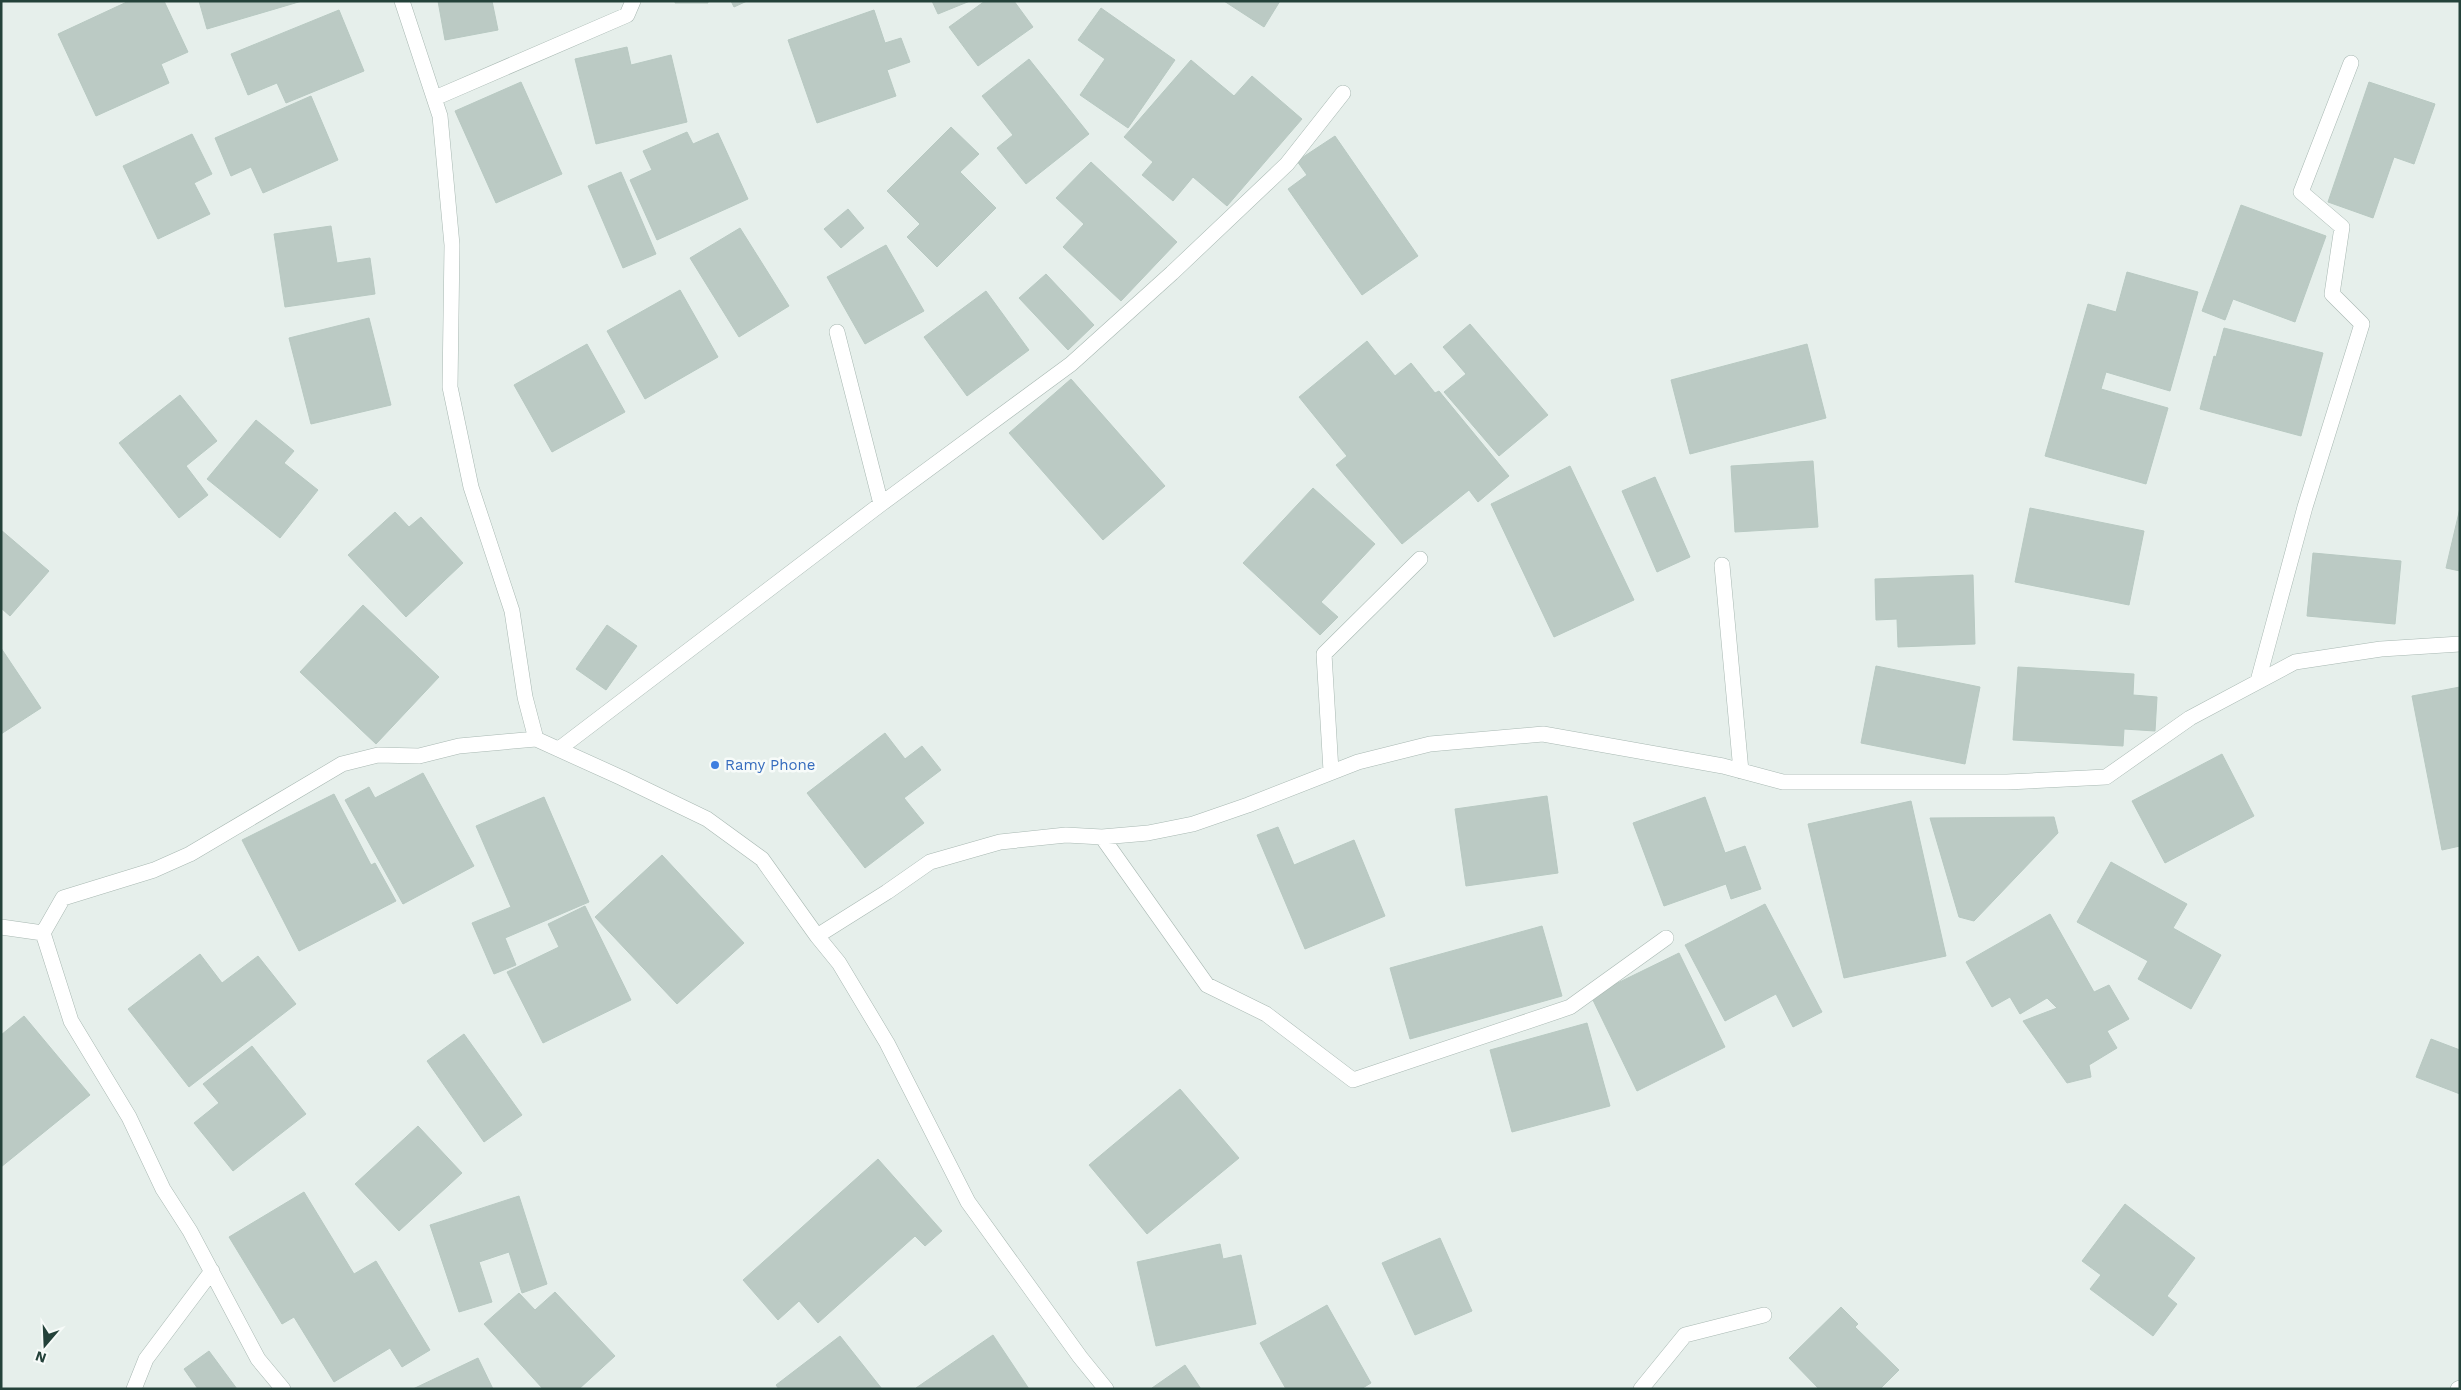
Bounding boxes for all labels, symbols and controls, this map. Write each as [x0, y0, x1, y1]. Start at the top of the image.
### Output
place label: Ramy Phone [725, 756, 815, 774]
marker: Ramy Phone [709, 759, 721, 771]
north arrow [20, 1320, 70, 1370]
text: N [33, 1348, 48, 1367]

